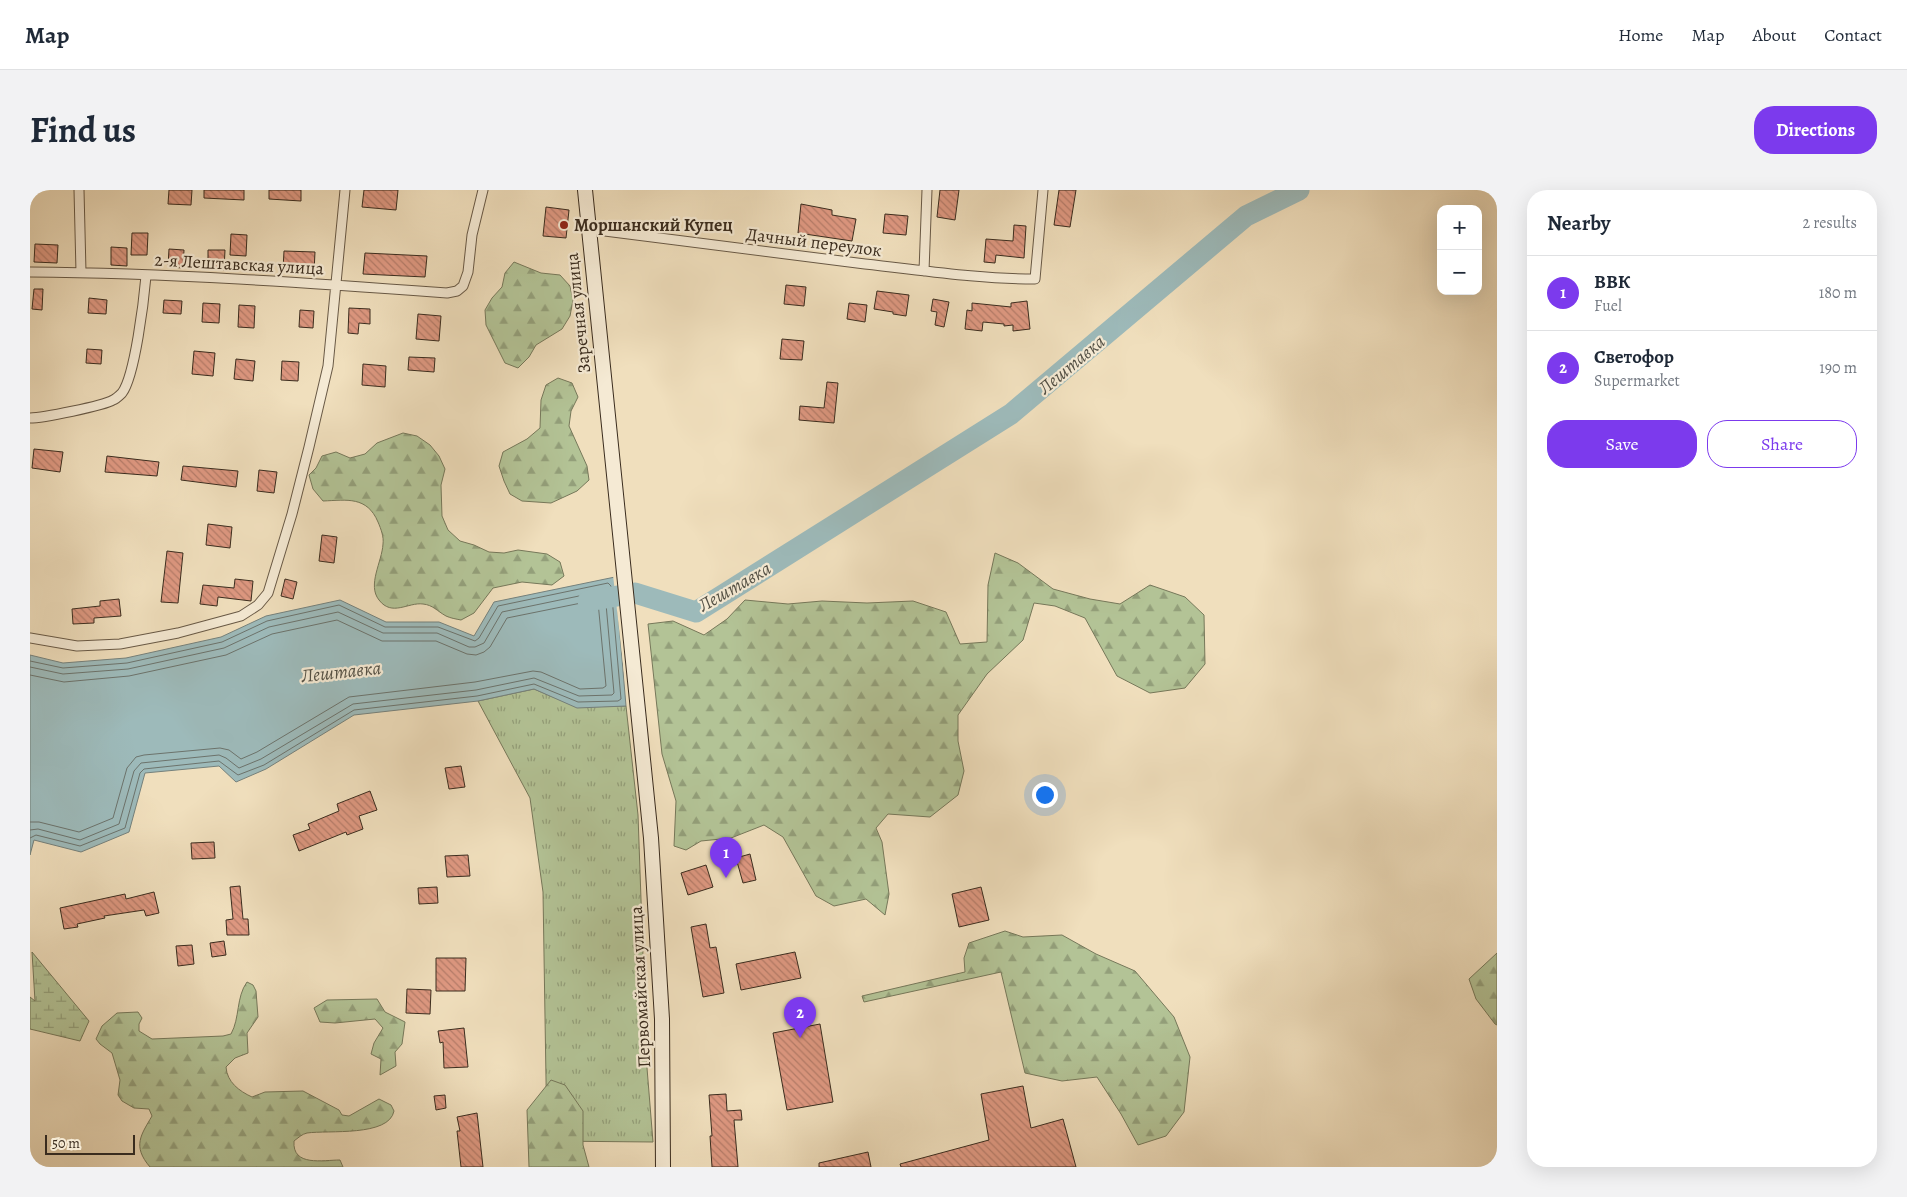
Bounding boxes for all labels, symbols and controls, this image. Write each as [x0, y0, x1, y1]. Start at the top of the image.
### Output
text: Map [25, 19, 69, 51]
text: Home [1618, 23, 1663, 47]
text: Map [1691, 23, 1724, 47]
text: About [1752, 23, 1796, 47]
text: Contact [1824, 23, 1882, 47]
text: Find us [30, 106, 136, 154]
button: Directions [1754, 106, 1877, 154]
map controls [1437, 205, 1482, 295]
button: + [1437, 205, 1482, 250]
text: Nearby [1547, 209, 1610, 237]
text: 2 results [1802, 212, 1857, 234]
place label: Моршанский Купец [574, 213, 733, 237]
marker: Моршанский Купец [558, 219, 570, 231]
street label: Дачный переулок [745, 222, 883, 262]
street label: 2-я Лештавская улица [154, 248, 325, 280]
button: − [1437, 250, 1482, 295]
street label: Заречная улица [560, 251, 596, 374]
text: ВВК [1594, 269, 1630, 295]
text: 1 [1560, 282, 1566, 304]
text: 180 m [1819, 282, 1857, 304]
text: Fuel [1594, 295, 1622, 317]
water label: Лештавка [1032, 329, 1111, 401]
text: Светофор [1594, 344, 1674, 370]
text: 2 [1559, 357, 1567, 379]
text: 190 m [1819, 357, 1857, 379]
text: Supermarket [1594, 370, 1680, 392]
button: Save [1547, 420, 1697, 468]
button: Share [1707, 420, 1857, 468]
water label: Лештавка [692, 555, 776, 619]
water label: Лештавка [299, 655, 383, 689]
your location [1032, 782, 1058, 808]
pin: 1 [710, 837, 742, 878]
street label: Первомайская улица [624, 905, 656, 1068]
pin: 2 [784, 997, 816, 1038]
scale bar [45, 1132, 135, 1155]
text: 50 m [52, 1134, 80, 1153]

